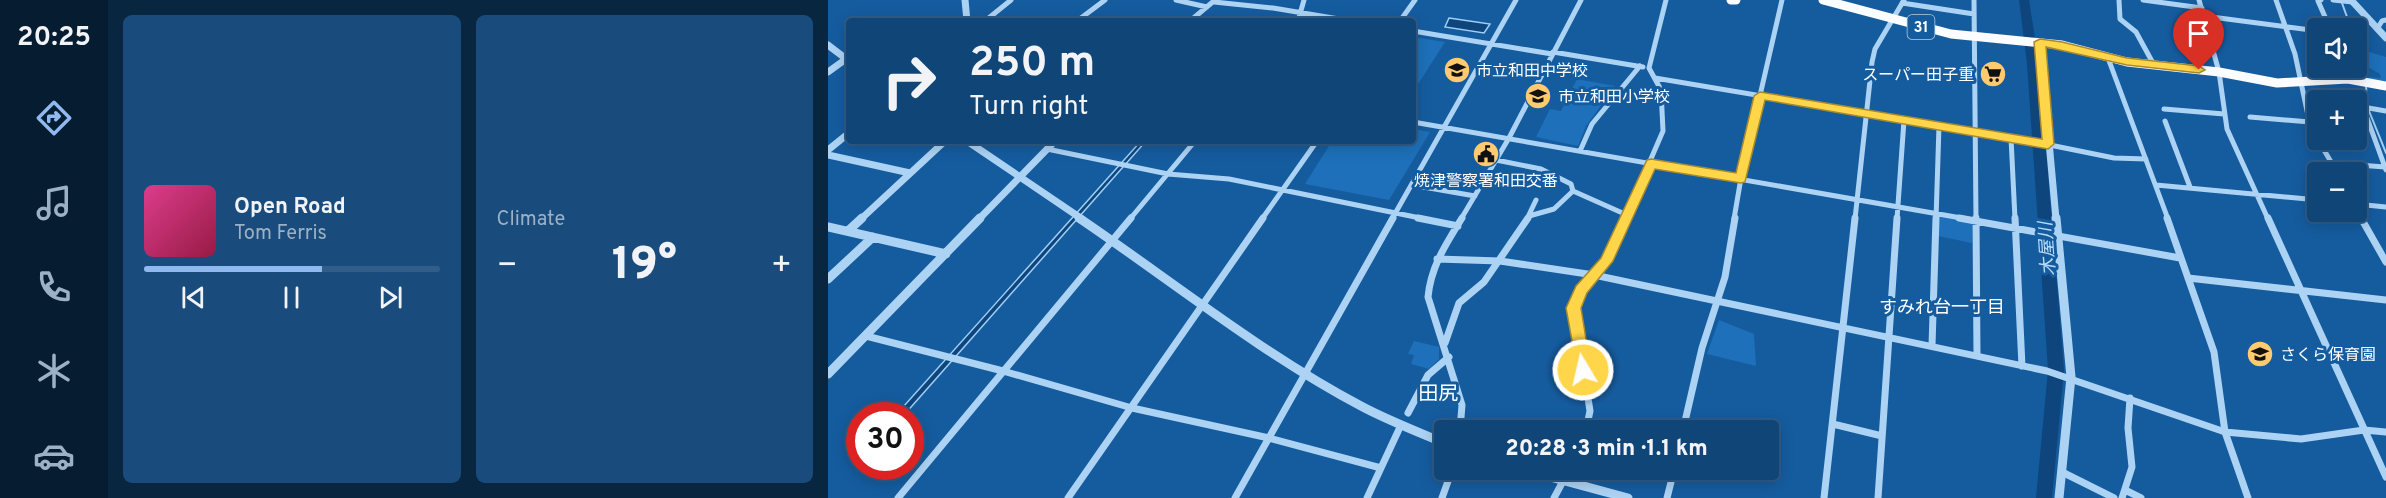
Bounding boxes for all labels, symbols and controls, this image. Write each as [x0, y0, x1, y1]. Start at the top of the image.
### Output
pin [2173, 8, 2224, 70]
road number: 31 [1908, 15, 1934, 39]
icon: arrive [2182, 17, 2215, 50]
map controls [2307, 18, 2367, 222]
button: sound [2307, 18, 2367, 78]
text: 20:25 [17, 21, 91, 55]
text: 250 m [969, 38, 1095, 91]
icon: right [870, 42, 948, 120]
school or university icon: 市立和田中学校 [1442, 55, 1472, 85]
supermarket icon: スーパー田子重 [1978, 59, 2008, 89]
place label: 市立和田中学校 [1476, 62, 1588, 82]
place label: スーパー田子重 [1862, 66, 1974, 86]
school or university icon: 市立和田小学校 [1523, 81, 1553, 111]
place label: 市立和田小学校 [1558, 88, 1670, 108]
text: Turn right [969, 90, 1088, 124]
button: + [2307, 90, 2367, 150]
icon: directions [33, 97, 75, 139]
public building icon: 焼津警察署和田交番 [1471, 139, 1501, 169]
button: − [2307, 162, 2367, 222]
place label: 焼津警察署和田交番 [1414, 172, 1558, 192]
icon: music [33, 182, 75, 224]
text: Open Road [234, 194, 346, 221]
text: Climate [497, 207, 565, 233]
water label: 木屋川 [2035, 219, 2062, 277]
text: Tom Ferris [234, 221, 327, 247]
text: 19° [612, 238, 677, 295]
text: − [497, 246, 518, 288]
text: + [771, 246, 792, 288]
icon: phone [33, 266, 75, 308]
icon: previous [177, 281, 210, 314]
icon: pause [275, 281, 308, 314]
icon: next [374, 281, 407, 314]
district label: すみれ台一丁目 [1879, 297, 2005, 320]
position arrow [1551, 338, 1615, 402]
school or university icon: さくら保育園 [2245, 339, 2275, 369]
place label: さくら保育園 [2280, 346, 2376, 366]
icon: climate [33, 350, 75, 392]
district label: 田尻 [1418, 382, 1458, 408]
speed limit sign: 30 [846, 402, 924, 480]
icon: car [33, 435, 75, 477]
text: 20:28 · 3 min · 1.1 km [1505, 436, 1708, 463]

